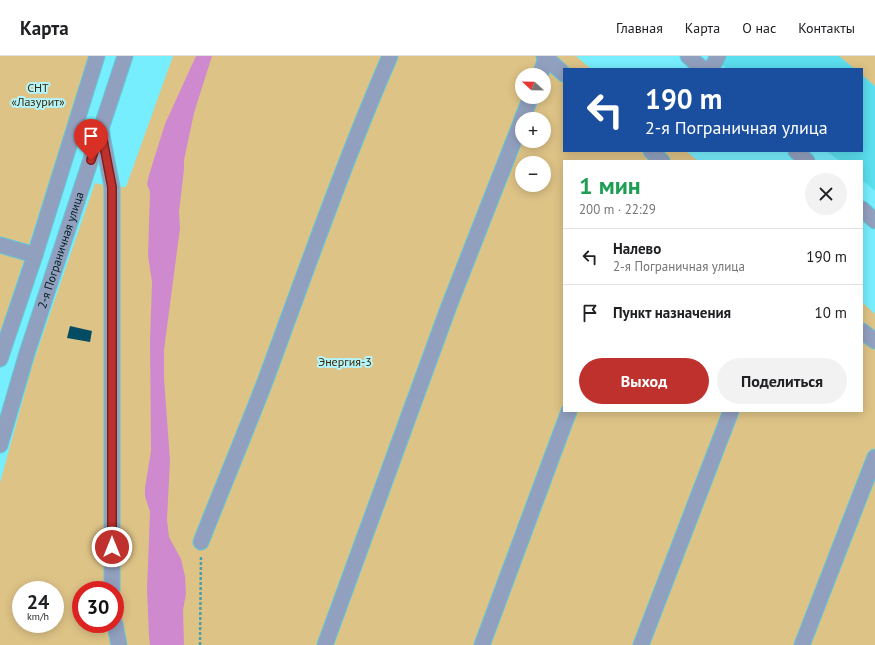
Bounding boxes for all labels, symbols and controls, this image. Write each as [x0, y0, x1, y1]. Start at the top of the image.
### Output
text: Карта [20, 16, 69, 40]
text: Главная [616, 19, 663, 37]
text: Карта [685, 19, 720, 37]
text: О нас [742, 19, 776, 37]
text: Контакты [798, 19, 855, 37]
north arrow [515, 68, 551, 104]
map controls [515, 68, 551, 192]
park label: СНТ «Лазурит» [11, 80, 65, 109]
text: 190 m [645, 80, 722, 117]
icon: left [579, 84, 631, 136]
button: + [515, 112, 551, 148]
text: 2-я Пограничная улица [645, 116, 828, 139]
pin [74, 119, 108, 160]
icon: arrive [80, 125, 102, 147]
button: − [515, 156, 551, 192]
text: 1 мин [579, 170, 641, 201]
button: close [805, 173, 847, 215]
street label: 2-я Пограничная улица [34, 190, 87, 310]
text: 200 m · 22:29 [579, 201, 656, 218]
text: Налево [613, 239, 661, 258]
icon: left [579, 246, 601, 268]
text: 190 m [806, 247, 847, 266]
text: 2-я Пограничная улица [613, 258, 745, 275]
icon: arrive [579, 302, 601, 324]
text: Пункт назначения [613, 303, 731, 322]
text: 10 m [814, 303, 847, 322]
park label: Энергия-3 [318, 354, 372, 369]
button: Выход [579, 358, 709, 404]
button: Поделиться [717, 358, 847, 404]
position arrow [91, 526, 133, 568]
speed limit sign: 30 [72, 581, 124, 633]
text: 24 [27, 589, 49, 615]
text: km/h [27, 610, 49, 623]

